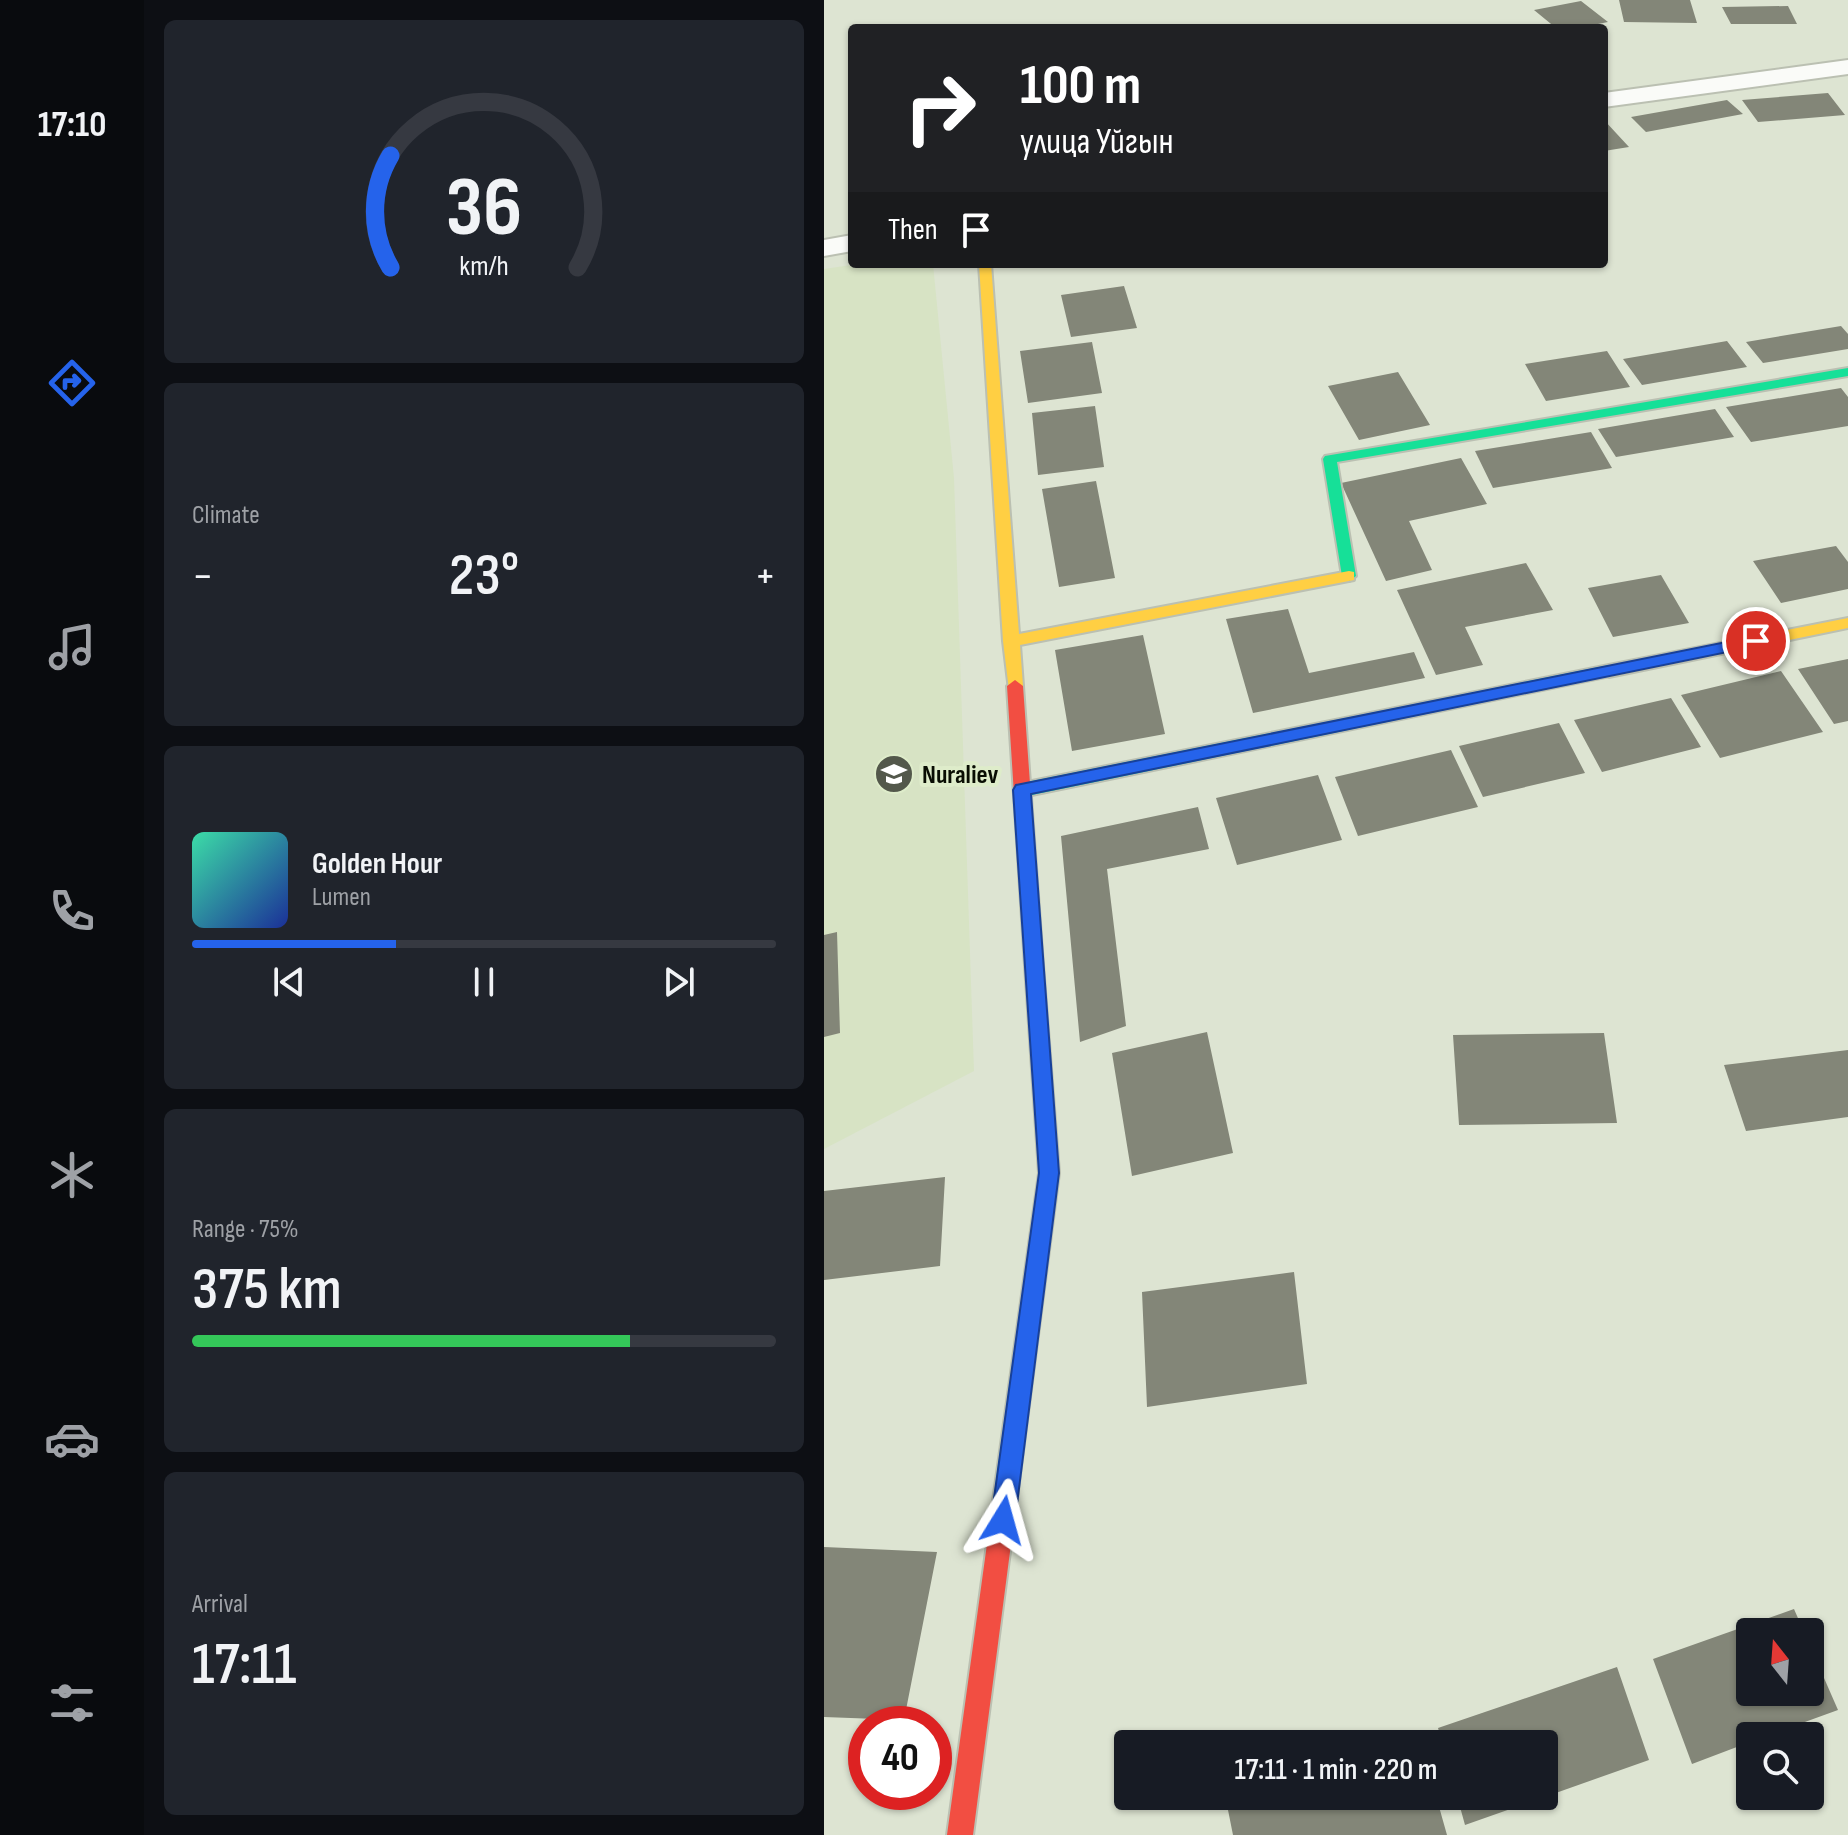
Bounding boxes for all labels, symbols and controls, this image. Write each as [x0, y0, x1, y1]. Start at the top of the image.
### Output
text: 100 m [1020, 53, 1141, 120]
icon: right [888, 56, 992, 160]
text: 17:10 [38, 104, 106, 147]
text: улица Уйгын [1020, 121, 1174, 164]
text: 36 [446, 158, 522, 258]
icon: arrive [954, 208, 998, 252]
text: Then [888, 212, 938, 248]
text: km/h [459, 249, 509, 284]
icon: directions [44, 355, 100, 411]
text: Climate [192, 500, 260, 531]
text: 23° [449, 540, 519, 612]
text: − [192, 550, 214, 603]
text: + [754, 550, 776, 603]
pin [1722, 607, 1790, 675]
icon: music [44, 619, 100, 675]
icon: arrive [1734, 619, 1778, 663]
school or university icon: Nuraliev [873, 753, 915, 795]
place label: Nuraliev [922, 760, 998, 791]
text: Golden Hour [312, 846, 442, 882]
text: Lumen [312, 882, 371, 913]
icon: phone [44, 883, 100, 939]
icon: previous [267, 960, 311, 1004]
icon: pause [462, 960, 506, 1004]
icon: next [657, 960, 701, 1004]
icon: climate [44, 1147, 100, 1203]
text: Range · 75% [192, 1214, 299, 1245]
text: 375 km [192, 1254, 342, 1326]
icon: car [44, 1411, 100, 1467]
position arrow [961, 1478, 1045, 1562]
text: Arrival [192, 1589, 248, 1620]
north arrow [1736, 1618, 1824, 1706]
map controls [1736, 1618, 1824, 1810]
text: 17:11 [192, 1629, 297, 1701]
icon: filters [44, 1675, 100, 1731]
speed limit sign: 40 [848, 1706, 952, 1810]
button: search [1736, 1722, 1824, 1810]
text: 17:11 · 1 min · 220 m [1235, 1752, 1437, 1788]

